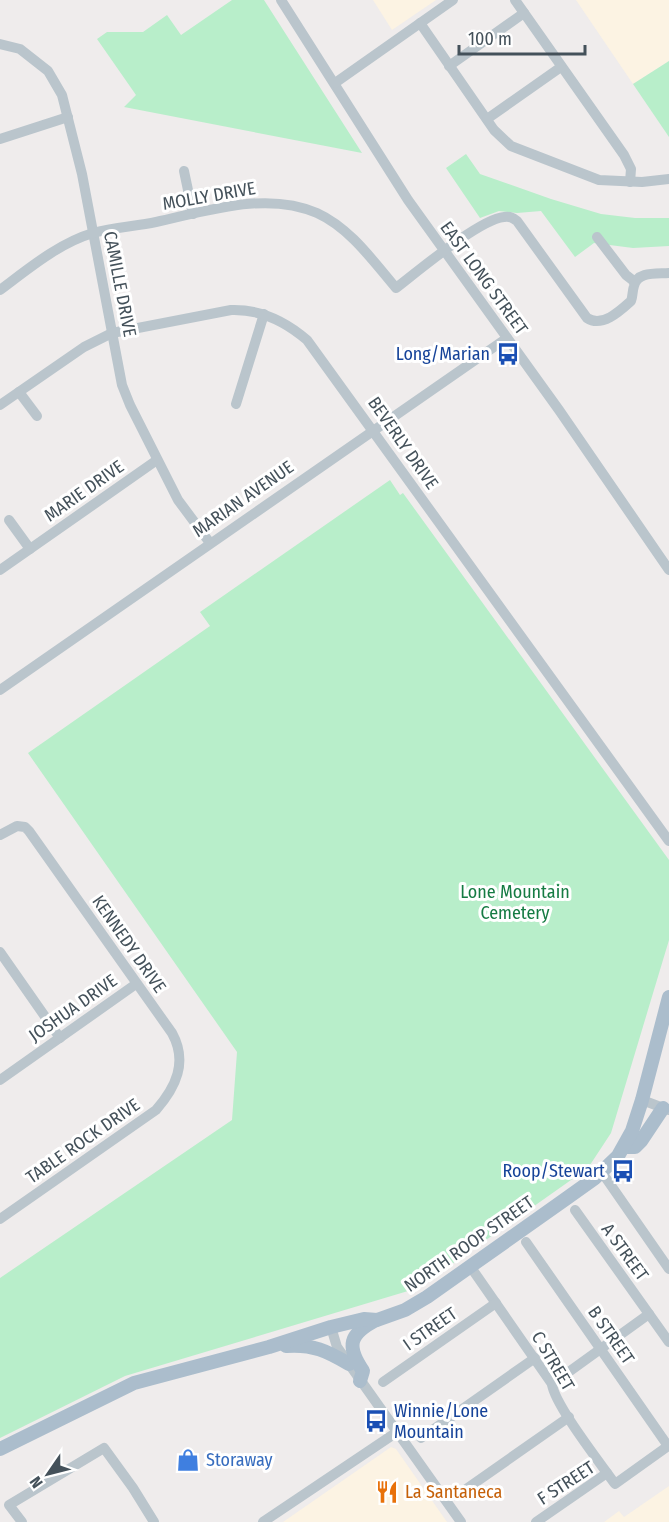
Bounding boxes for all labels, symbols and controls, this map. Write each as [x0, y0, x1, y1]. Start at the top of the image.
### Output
scale bar [459, 18, 585, 56]
text: 100 m [468, 28, 512, 50]
street label: MOLLY DRIVE [161, 177, 257, 215]
street label: EAST LONG STREET [435, 217, 533, 340]
street label: CAMILLE DRIVE [99, 229, 141, 339]
bus stop icon: Long/Marian [495, 341, 521, 367]
place label: Long/Marian [396, 343, 490, 365]
street label: BEVERLY DRIVE [363, 393, 443, 493]
street label: MARIE DRIVE [40, 456, 128, 526]
street label: MARIAN AVENUE [188, 456, 298, 542]
park label: Lone Mountain Cemetery [460, 881, 570, 924]
street label: KENNEDY DRIVE [87, 891, 171, 997]
street label: JOSHUA DRIVE [25, 970, 121, 1046]
street label: TABLE ROCK DRIVE [22, 1094, 144, 1188]
bus stop icon: Roop/Stewart [610, 1158, 636, 1184]
place label: Roop/Stewart [503, 1160, 605, 1182]
street label: NORTH ROOP STREET [400, 1191, 538, 1297]
street label: A STREET [597, 1219, 654, 1286]
street label: I STREET [399, 1302, 462, 1355]
street label: B STREET [583, 1302, 639, 1369]
street label: C STREET [527, 1327, 580, 1395]
place label: Winnie/Lone Mountain [394, 1400, 488, 1443]
bus stop icon: Winnie/Lone Mountain [363, 1408, 389, 1434]
north arrow [18, 1444, 78, 1504]
shop icon: Storaway [175, 1447, 201, 1473]
place label: Storaway [206, 1449, 273, 1471]
street label: F STREET [533, 1456, 599, 1510]
text: N [26, 1473, 47, 1492]
restaurant icon: La Santaneca [374, 1479, 400, 1505]
place label: La Santaneca [405, 1481, 503, 1503]

